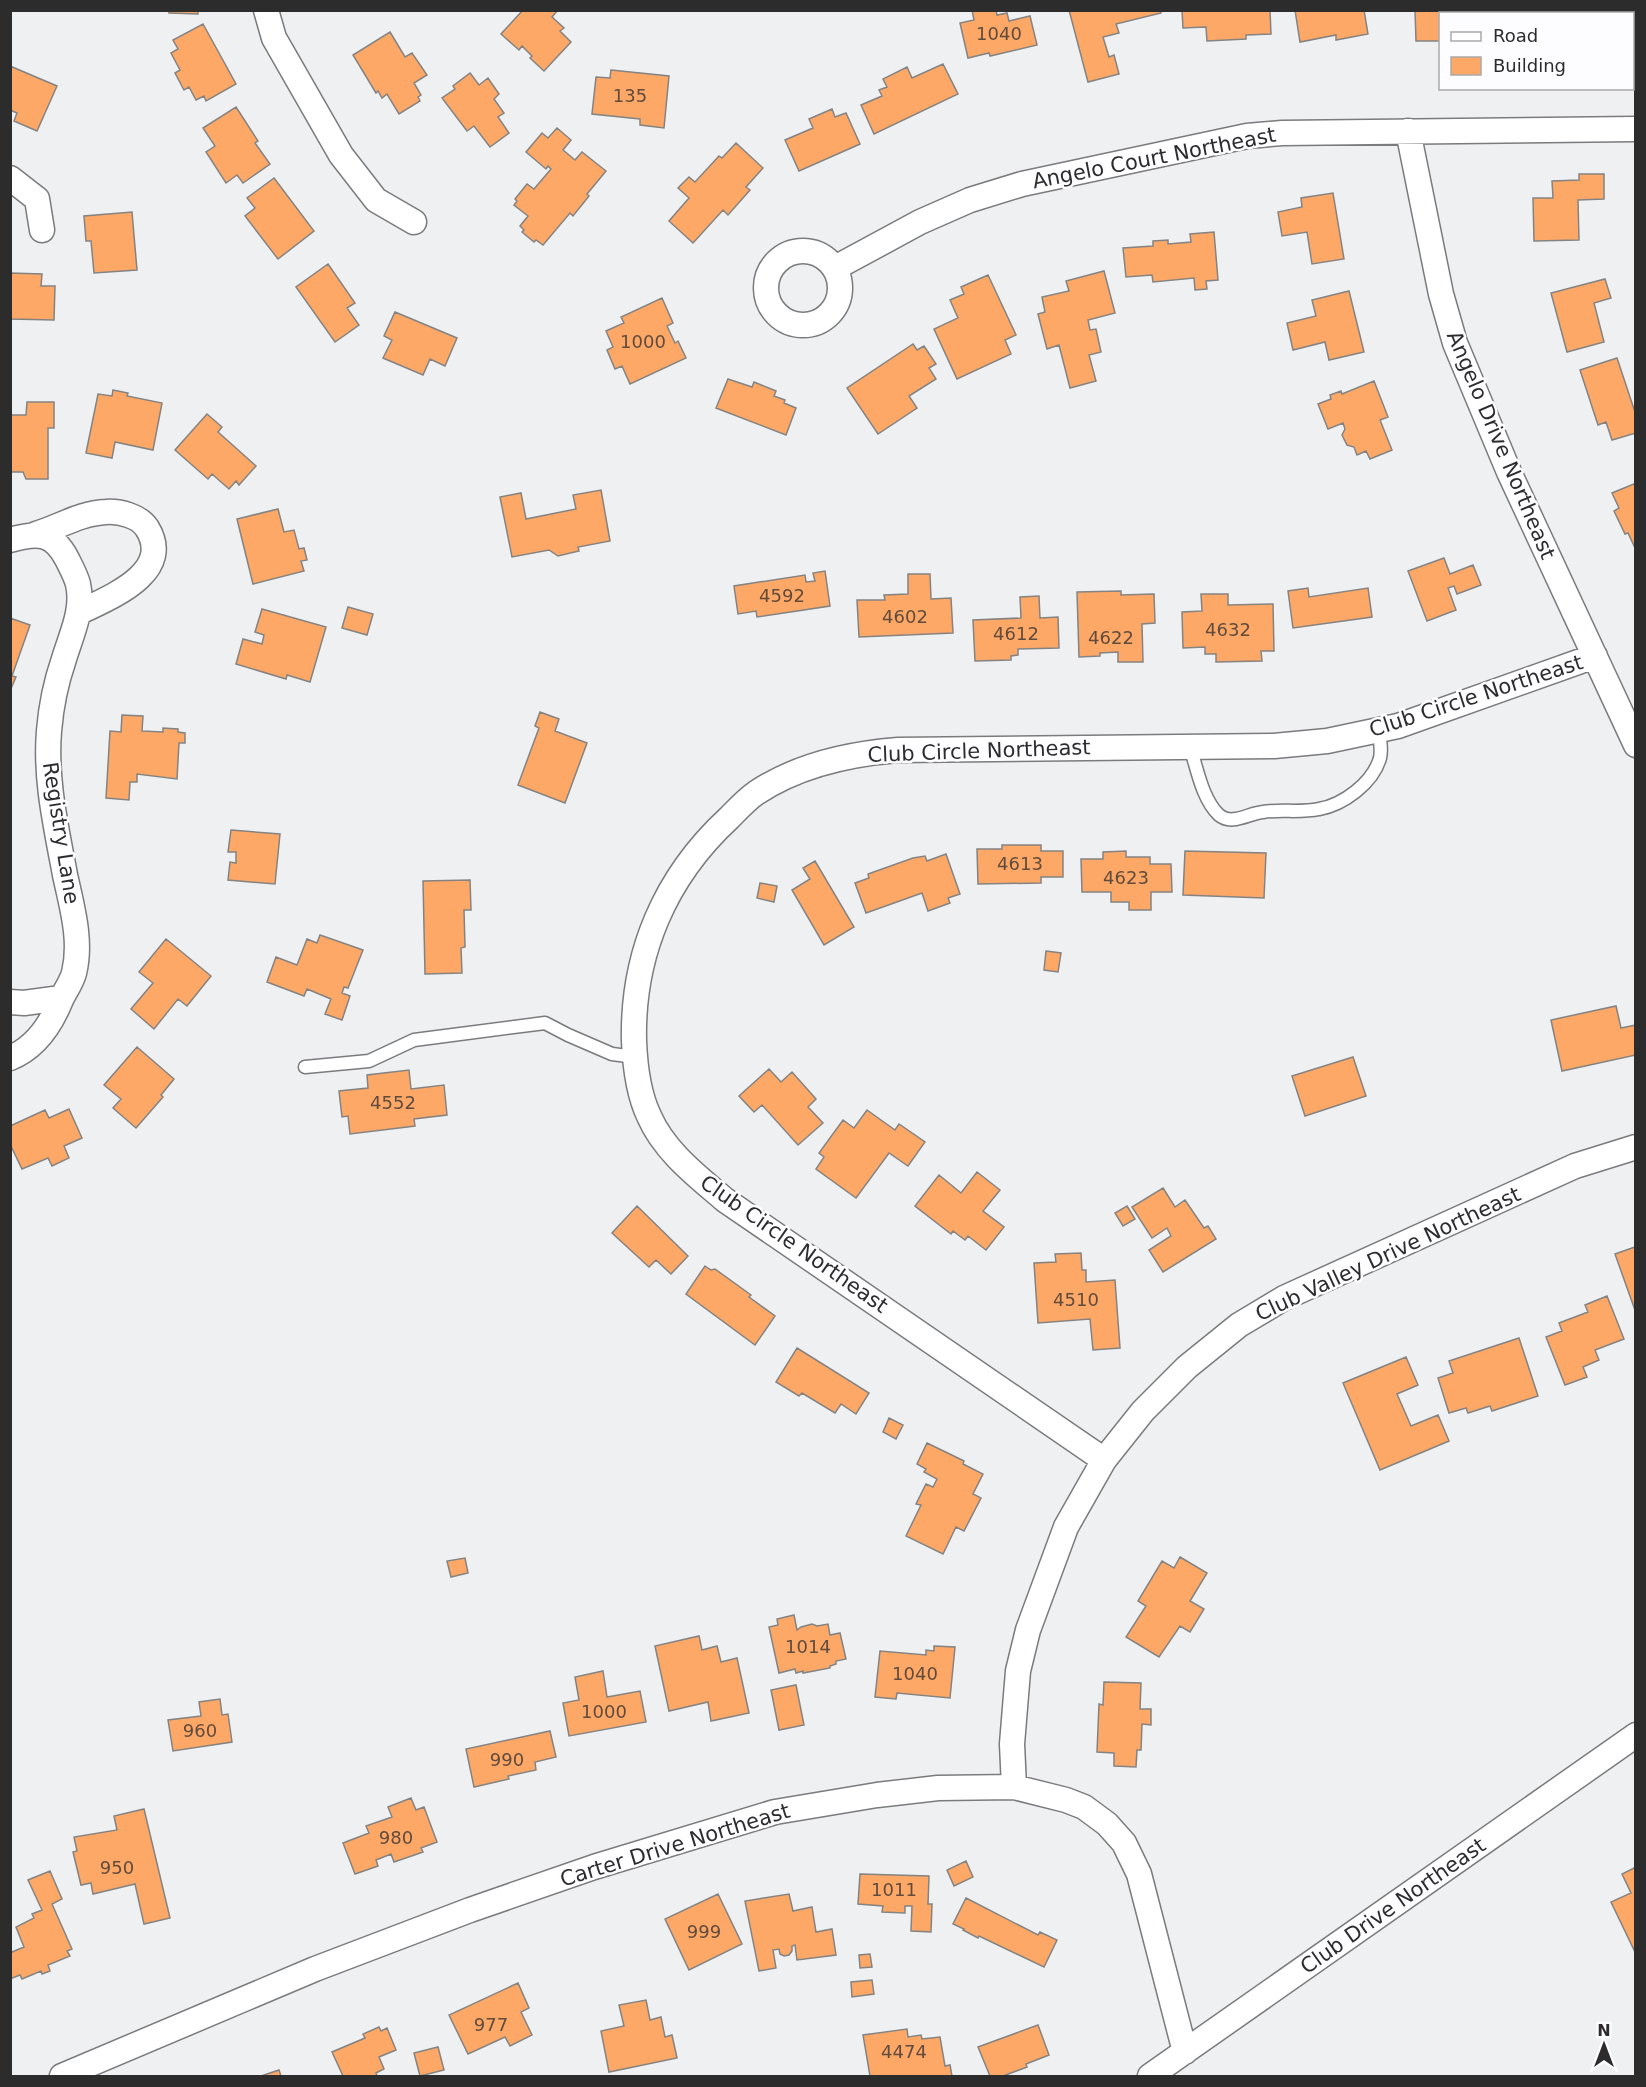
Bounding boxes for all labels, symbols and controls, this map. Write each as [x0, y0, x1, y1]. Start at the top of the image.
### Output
legend [1439, 12, 1634, 90]
house number: 1040 [976, 23, 1022, 44]
text: Road [1493, 25, 1538, 46]
text: Building [1493, 55, 1566, 76]
house number: 135 [613, 85, 647, 106]
street label: Angelo Court Northeast [1030, 123, 1278, 193]
street label: Angelo Drive Northeast [1442, 327, 1560, 563]
house number: 1000 [620, 331, 666, 352]
house number: 4592 [759, 585, 805, 606]
house number: 4602 [882, 606, 928, 627]
house number: 4632 [1205, 619, 1251, 640]
house number: 4612 [993, 623, 1039, 644]
house number: 4622 [1088, 627, 1134, 648]
street label: Club Circle Northeast [1366, 650, 1586, 742]
street label: Club Circle Northeast [867, 735, 1091, 767]
street label: Registry Lane [38, 760, 84, 906]
house number: 4613 [997, 853, 1043, 874]
house number: 4623 [1103, 867, 1149, 888]
house number: 4552 [370, 1092, 416, 1113]
street label: Club Circle Northeast [696, 1170, 892, 1318]
street label: Club Valley Drive Northeast [1252, 1182, 1524, 1326]
house number: 4510 [1053, 1289, 1099, 1310]
house number: 1014 [785, 1636, 831, 1657]
house number: 1040 [892, 1663, 938, 1684]
house number: 1000 [581, 1701, 627, 1722]
house number: 960 [183, 1720, 217, 1741]
house number: 990 [490, 1749, 524, 1770]
street label: Carter Drive Northeast [557, 1799, 793, 1891]
house number: 980 [379, 1827, 413, 1848]
street label: Club Drive Northeast [1296, 1833, 1490, 1979]
house number: 950 [100, 1857, 134, 1878]
house number: 1011 [871, 1879, 917, 1900]
house number: 999 [687, 1921, 721, 1942]
house number: 977 [474, 2014, 508, 2035]
north arrow [1574, 2015, 1634, 2075]
text: N [1597, 2021, 1611, 2040]
house number: 4474 [881, 2041, 927, 2062]

